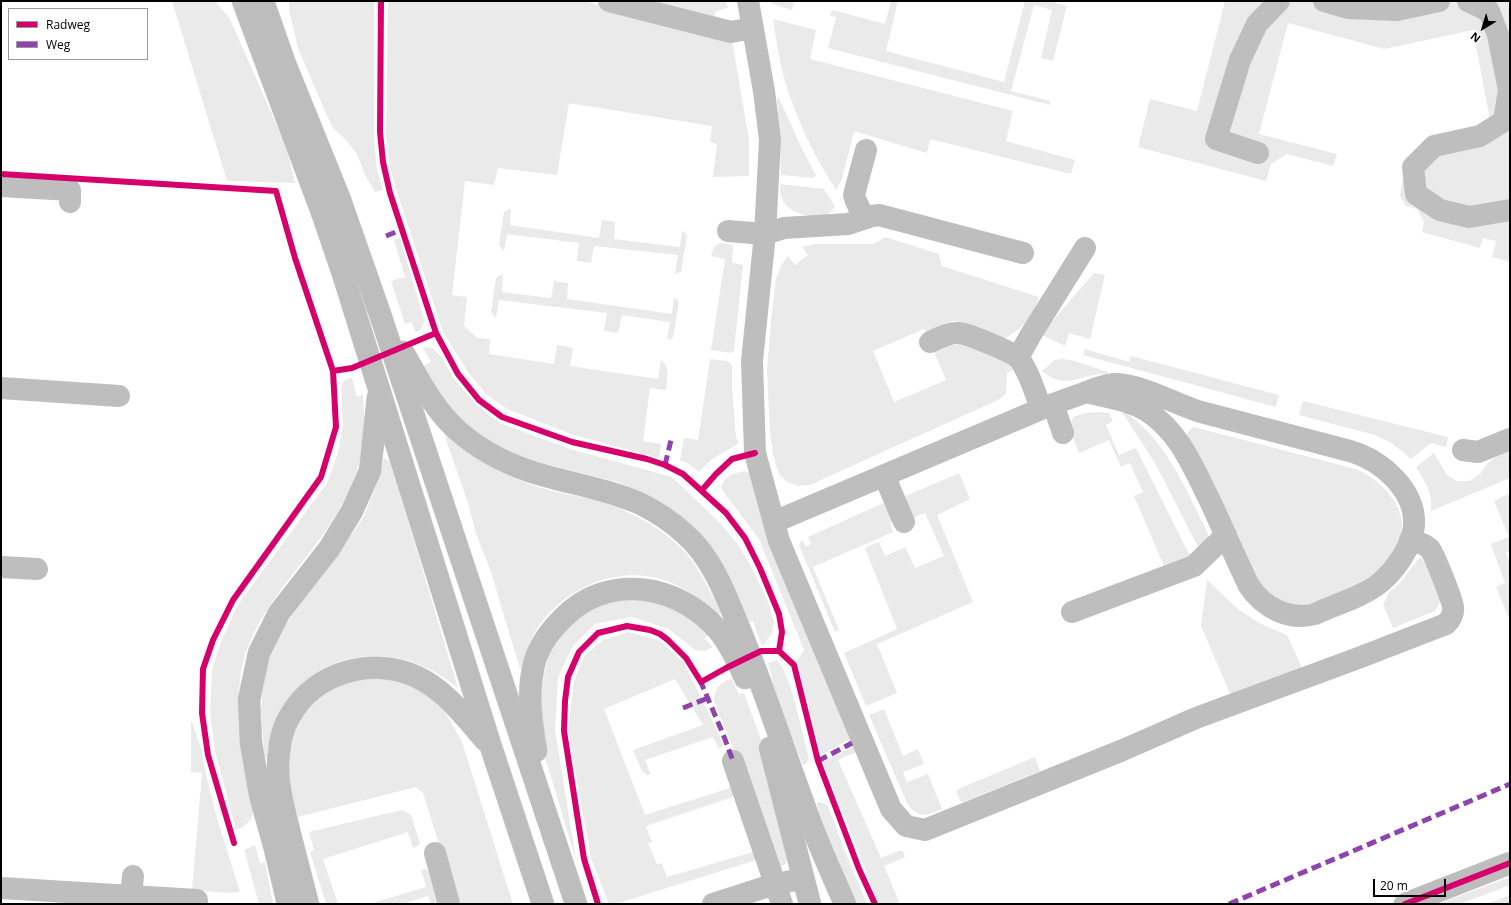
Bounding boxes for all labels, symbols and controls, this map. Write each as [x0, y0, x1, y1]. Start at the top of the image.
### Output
legend [8, 8, 148, 60]
north arrow [1463, 8, 1503, 48]
text: Radweg [46, 16, 90, 33]
text: N [1467, 29, 1483, 47]
text: Weg [46, 36, 70, 53]
scale bar [1375, 871, 1448, 897]
text: 20 m [1380, 877, 1408, 894]

